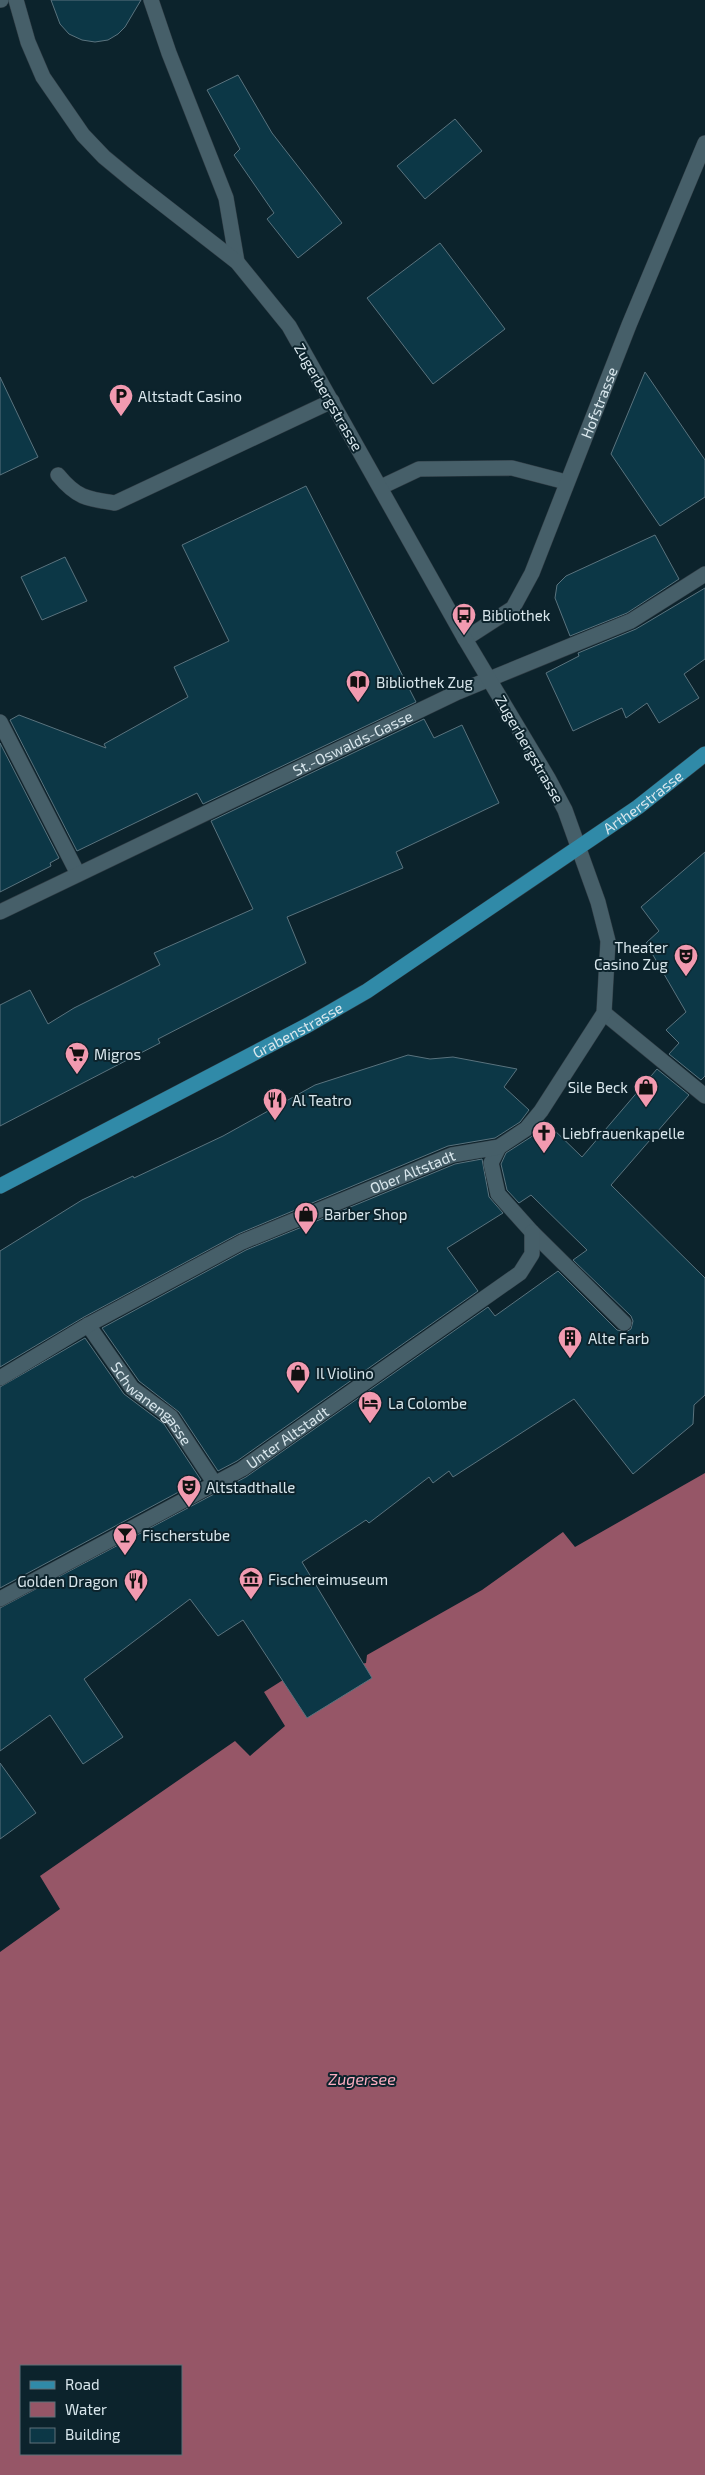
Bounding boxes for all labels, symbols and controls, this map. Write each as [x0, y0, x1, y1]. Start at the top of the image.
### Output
street label: Zugerbergstrasse [291, 340, 367, 454]
street label: Hofstrasse [577, 364, 621, 441]
parking icon: Altstadt Casino [108, 383, 134, 417]
place label: Altstadt Casino [138, 387, 242, 405]
bus stop icon: Bibliothek [451, 602, 477, 636]
place label: Bibliothek [482, 606, 551, 624]
library icon: Bibliothek Zug [345, 669, 371, 703]
place label: Bibliothek Zug [376, 673, 474, 691]
street label: Zugerbergstrasse [492, 692, 568, 806]
street label: St.-Oswalds-Gasse [290, 706, 415, 779]
street label: Artherstrasse [599, 766, 686, 837]
place label: Theater Casino Zug [594, 938, 669, 973]
theatre icon: Theater Casino Zug [673, 943, 699, 977]
street label: Grabenstrasse [249, 998, 346, 1061]
supermarket icon: Migros [64, 1041, 90, 1075]
place label: Migros [94, 1045, 141, 1063]
shop icon: Sile Beck [633, 1074, 659, 1108]
place label: Sile Beck [568, 1078, 628, 1096]
restaurant icon: Al Teatro [262, 1087, 288, 1121]
place label: Al Teatro [292, 1091, 352, 1109]
church icon: Liebfrauenkapelle [531, 1120, 557, 1154]
place label: Liebfrauenkapelle [562, 1124, 685, 1142]
street label: Ober Altstadt [367, 1146, 458, 1197]
shop icon: Barber Shop [293, 1201, 319, 1235]
place label: Barber Shop [324, 1205, 408, 1223]
building icon: Alte Farb [557, 1325, 583, 1359]
place label: Alte Farb [588, 1329, 649, 1347]
street label: Schwanengasse [107, 1358, 196, 1448]
shop icon: Il Violino [285, 1360, 311, 1394]
place label: Il Violino [316, 1364, 374, 1382]
hotel icon: La Colombe [357, 1390, 383, 1424]
place label: La Colombe [388, 1394, 467, 1412]
street label: Unter Altstadt [243, 1402, 332, 1472]
theatre icon: Altstadthalle [176, 1474, 202, 1508]
place label: Altstadthalle [206, 1478, 295, 1496]
bar icon: Fischerstube [112, 1522, 138, 1556]
place label: Fischerstube [142, 1526, 230, 1544]
museum icon: Fischereimuseum [238, 1566, 264, 1600]
restaurant icon: Golden Dragon [123, 1568, 149, 1602]
place label: Fischereimuseum [268, 1570, 388, 1588]
place label: Golden Dragon [17, 1572, 118, 1590]
water label: Zugersee [328, 2069, 396, 2088]
legend [20, 2365, 182, 2455]
text: Road [65, 2375, 100, 2393]
text: Water [65, 2400, 107, 2418]
text: Building [65, 2425, 121, 2443]

